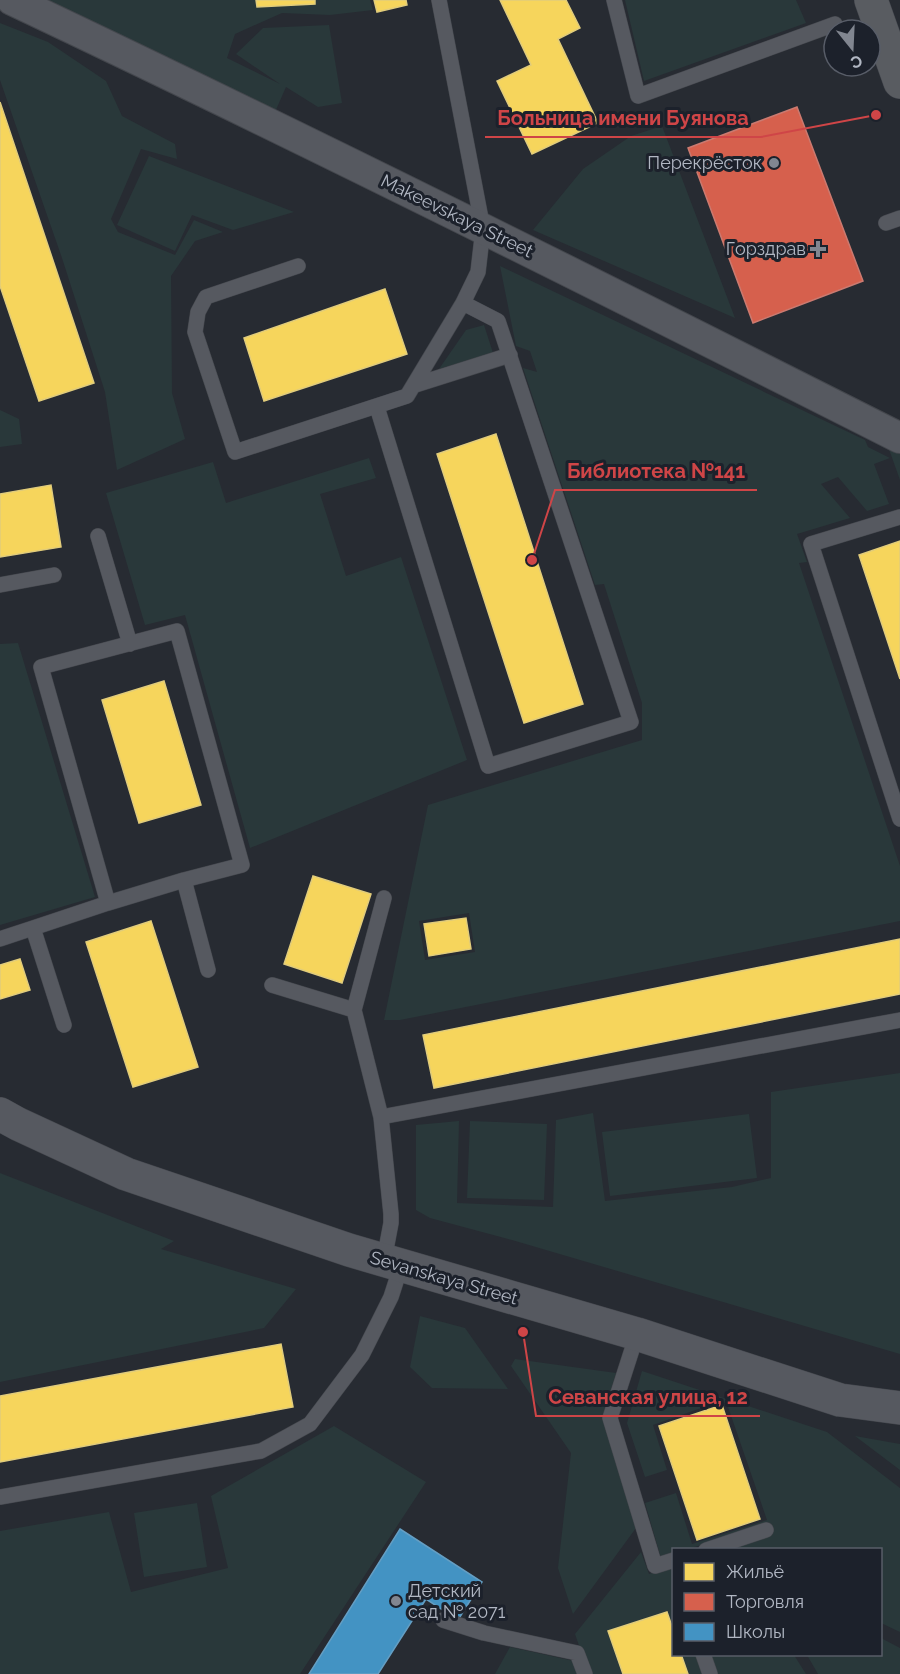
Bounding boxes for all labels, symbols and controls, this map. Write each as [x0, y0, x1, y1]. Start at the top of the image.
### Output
north arrow [822, 18, 882, 78]
text: С [848, 51, 865, 73]
callout: Больница имени Буянова [485, 99, 761, 137]
text: Больница имени Буянова [497, 106, 749, 130]
place label: Перекрёсток [647, 152, 762, 173]
marker: Перекрёсток [767, 156, 781, 170]
street label: Makeevskaya Street [378, 170, 537, 261]
place label: Горздрав [726, 238, 806, 259]
marker: Горздрав [811, 242, 825, 256]
callout: Библиотека №141 [555, 452, 757, 490]
text: Библиотека №141 [567, 459, 745, 483]
street label: Sevanskaya Street [368, 1246, 520, 1309]
callout: Севанская улица, 12 [536, 1378, 760, 1416]
text: Севанская улица, 12 [548, 1385, 748, 1409]
legend [672, 1548, 882, 1656]
text: Жильё [726, 1561, 784, 1582]
place label: Детский сад № 2071 [408, 1580, 506, 1622]
text: Торговля [726, 1591, 804, 1612]
marker: Детский сад № 2071 [389, 1594, 403, 1608]
text: Школы [726, 1621, 785, 1642]

